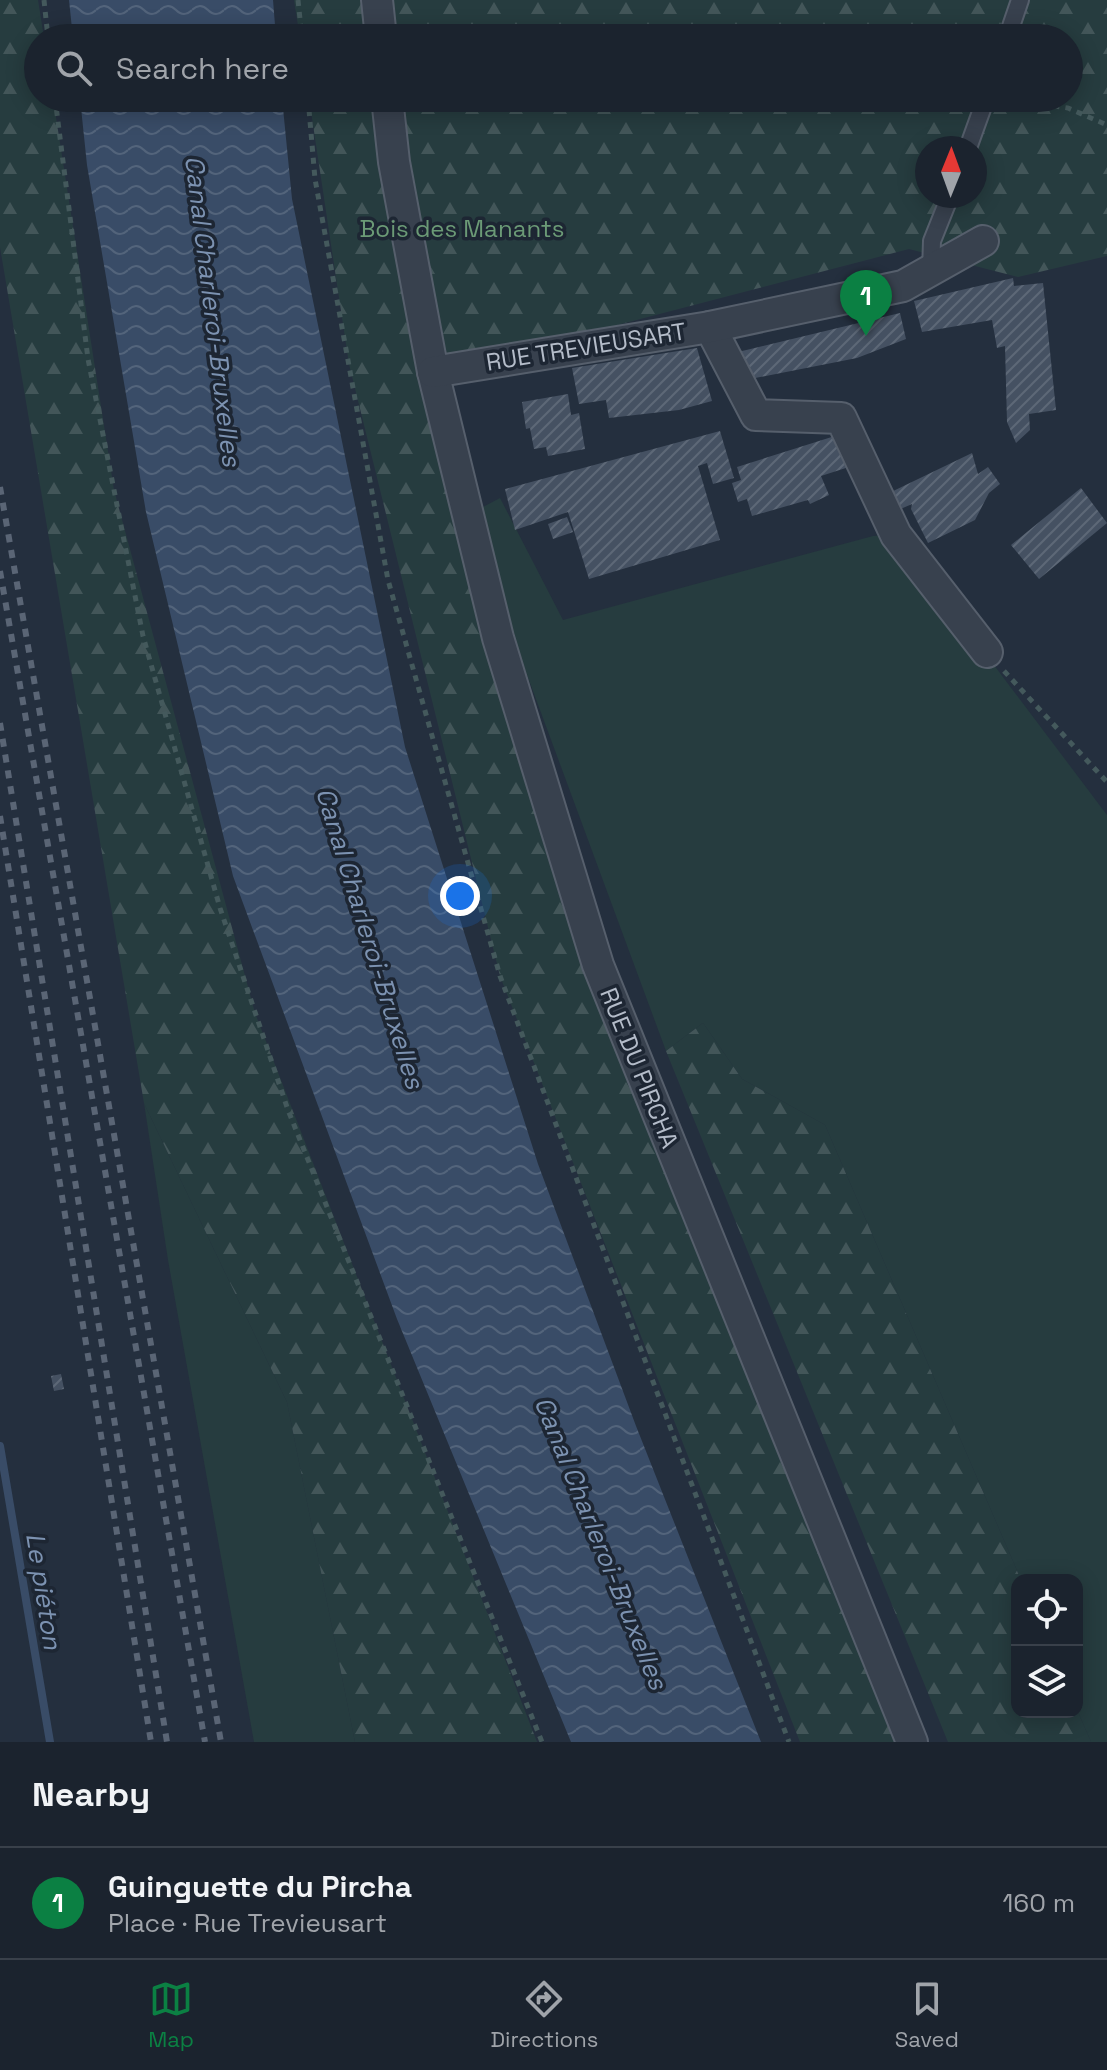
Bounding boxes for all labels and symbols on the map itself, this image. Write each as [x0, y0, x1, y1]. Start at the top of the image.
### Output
north arrow [915, 136, 987, 208]
water label: Canal Charleroi-Bruxelles [177, 154, 249, 470]
park label: Bois des Manants [359, 213, 565, 244]
pin: 1 [840, 270, 892, 336]
street label: RUE TREVIEUSART [484, 315, 688, 378]
water label: Canal Charleroi-Bruxelles [308, 783, 432, 1094]
your location [440, 876, 480, 916]
street label: RUE DU PIRCHA [593, 983, 686, 1153]
water label: Canal Charleroi-Bruxelles [527, 1392, 676, 1696]
water label: Le piéton [18, 1530, 70, 1653]

